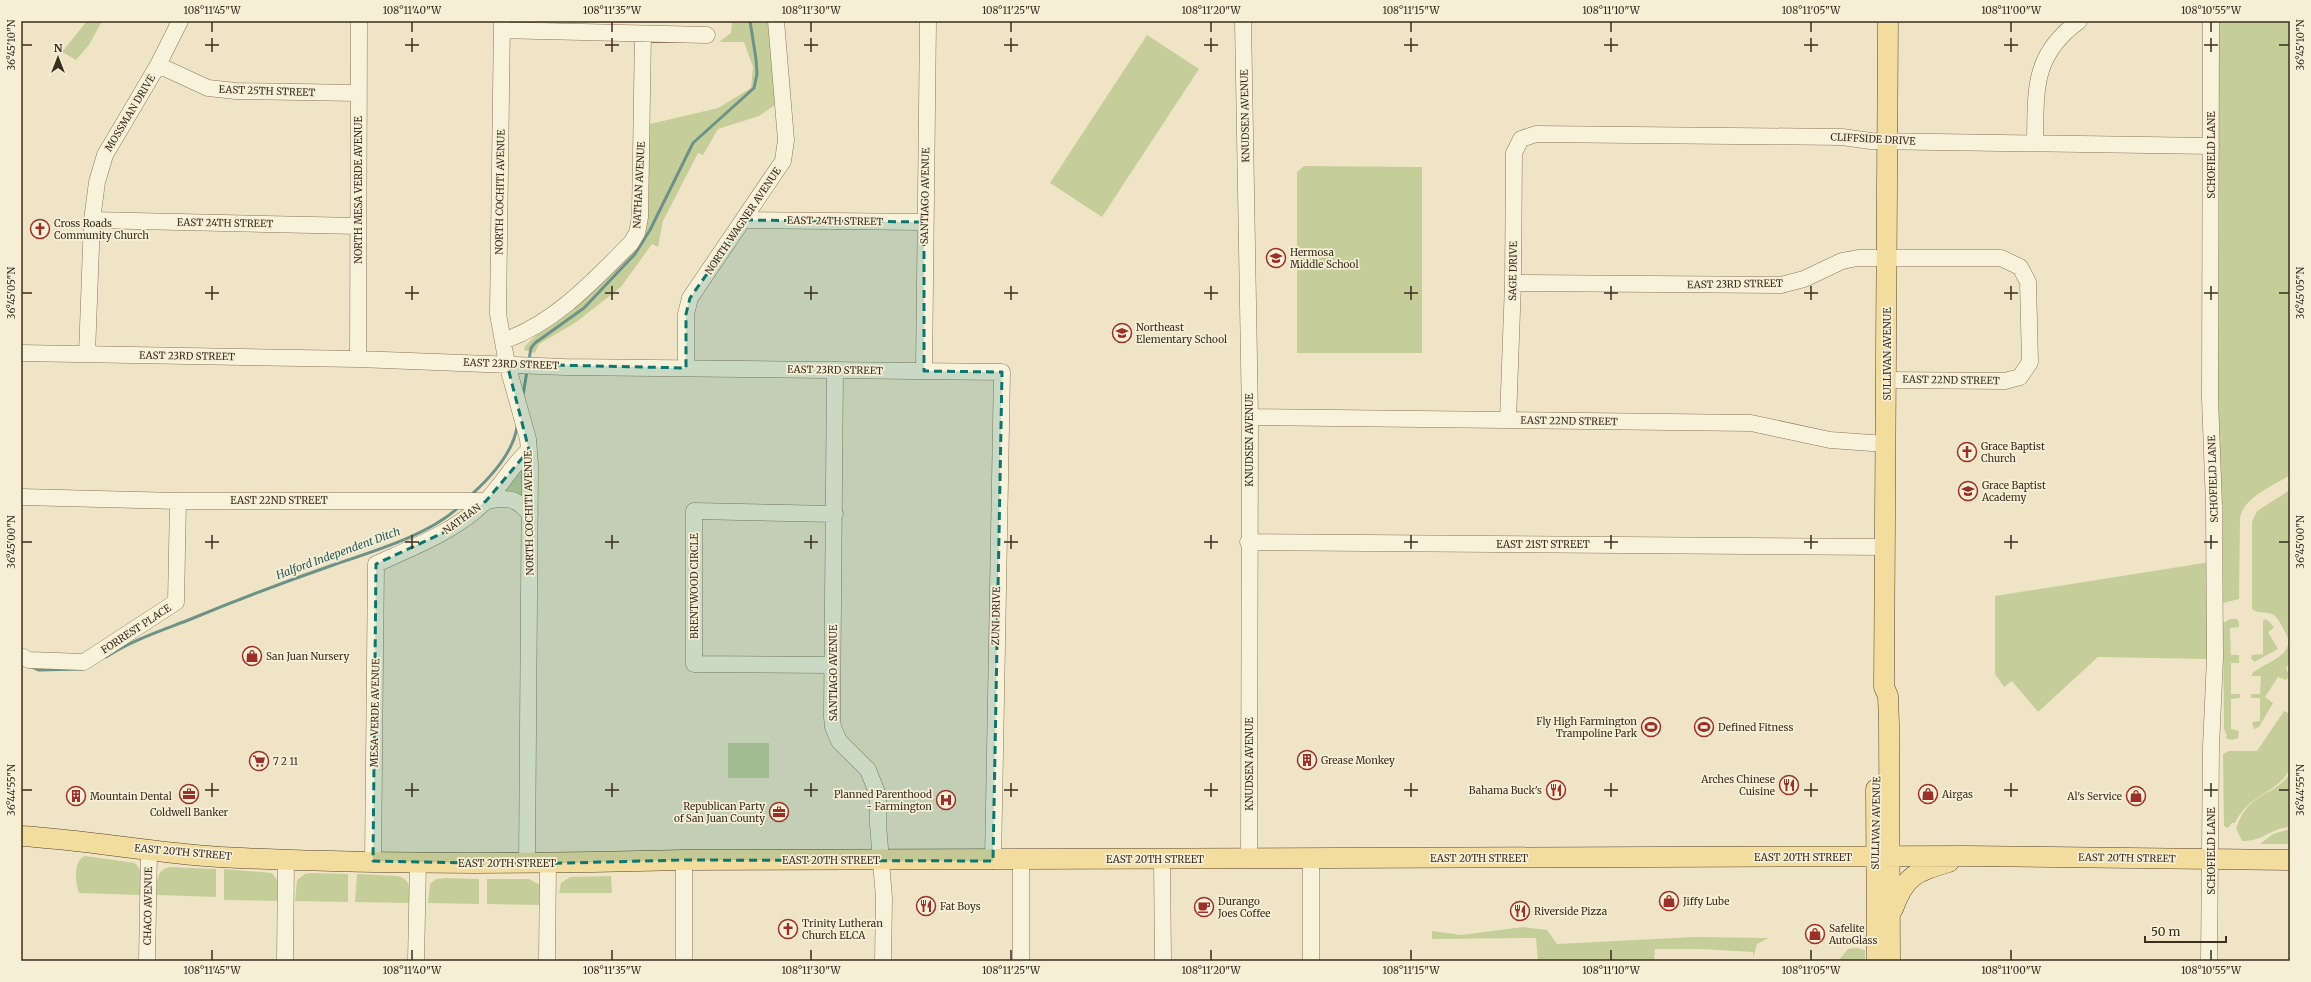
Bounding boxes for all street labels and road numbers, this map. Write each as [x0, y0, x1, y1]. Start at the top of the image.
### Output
street label: KNUDSEN AVENUE [1238, 69, 1252, 163]
street label: MOSSMAN DRIVE [102, 72, 158, 154]
street label: EAST 25TH STREET [218, 83, 316, 99]
street label: SCHOFIELD LANE [2205, 111, 2218, 199]
street label: NORTH MESA VERDE AVENUE [352, 115, 365, 264]
street label: NORTH COCHITI AVENUE [492, 129, 508, 255]
street label: CLIFFSIDE DRIVE [1830, 130, 1917, 148]
street label: NATHAN AVENUE [630, 140, 648, 229]
street label: SANTIAGO AVENUE [918, 147, 932, 244]
street label: NORTH WAGNER AVENUE [702, 164, 784, 277]
street label: EAST 24TH STREET [787, 214, 883, 228]
street label: EAST 24TH STREET [177, 216, 273, 230]
street label: SAGE DRIVE [1506, 240, 1520, 301]
street label: EAST 23RD STREET [1687, 277, 1783, 291]
street label: SULLIVAN AVENUE [1881, 307, 1894, 401]
street label: EAST 23RD STREET [139, 349, 235, 363]
street label: EAST 23RD STREET [463, 356, 559, 372]
street label: EAST 23RD STREET [787, 363, 883, 377]
street label: EAST 22ND STREET [1902, 373, 2000, 387]
street label: KNUDSEN AVENUE [1243, 393, 1256, 487]
street label: EAST 22ND STREET [1520, 414, 1618, 428]
street label: SCHOFIELD LANE [2205, 435, 2221, 523]
street label: NORTH COCHITI AVENUE [521, 450, 537, 576]
street label: EAST 22ND STREET [230, 494, 328, 507]
street label: NATHAN [440, 501, 484, 537]
street label: BRENTWOOD CIRCLE [688, 532, 701, 639]
street label: EAST 21ST STREET [1496, 538, 1590, 551]
street label: ZUNI DRIVE [989, 586, 1003, 646]
street label: FORREST PLACE [98, 601, 174, 657]
street label: SANTIAGO AVENUE [827, 624, 840, 721]
street label: MESA VERDE AVENUE [368, 658, 382, 767]
street label: KNUDSEN AVENUE [1243, 717, 1256, 811]
street label: SULLIVAN AVENUE [1869, 776, 1883, 870]
street label: SCHOFIELD LANE [2205, 807, 2218, 895]
street label: EAST 20TH STREET [134, 841, 232, 863]
street label: EAST 20TH STREET [1754, 851, 1852, 864]
street label: EAST 20TH STREET [2078, 851, 2176, 865]
street label: EAST 20TH STREET [1430, 852, 1528, 865]
street label: EAST 20TH STREET [1106, 853, 1204, 866]
street label: EAST 20TH STREET [782, 854, 880, 867]
street label: EAST 20TH STREET [458, 857, 556, 870]
street label: CHACO AVENUE [141, 866, 155, 945]

